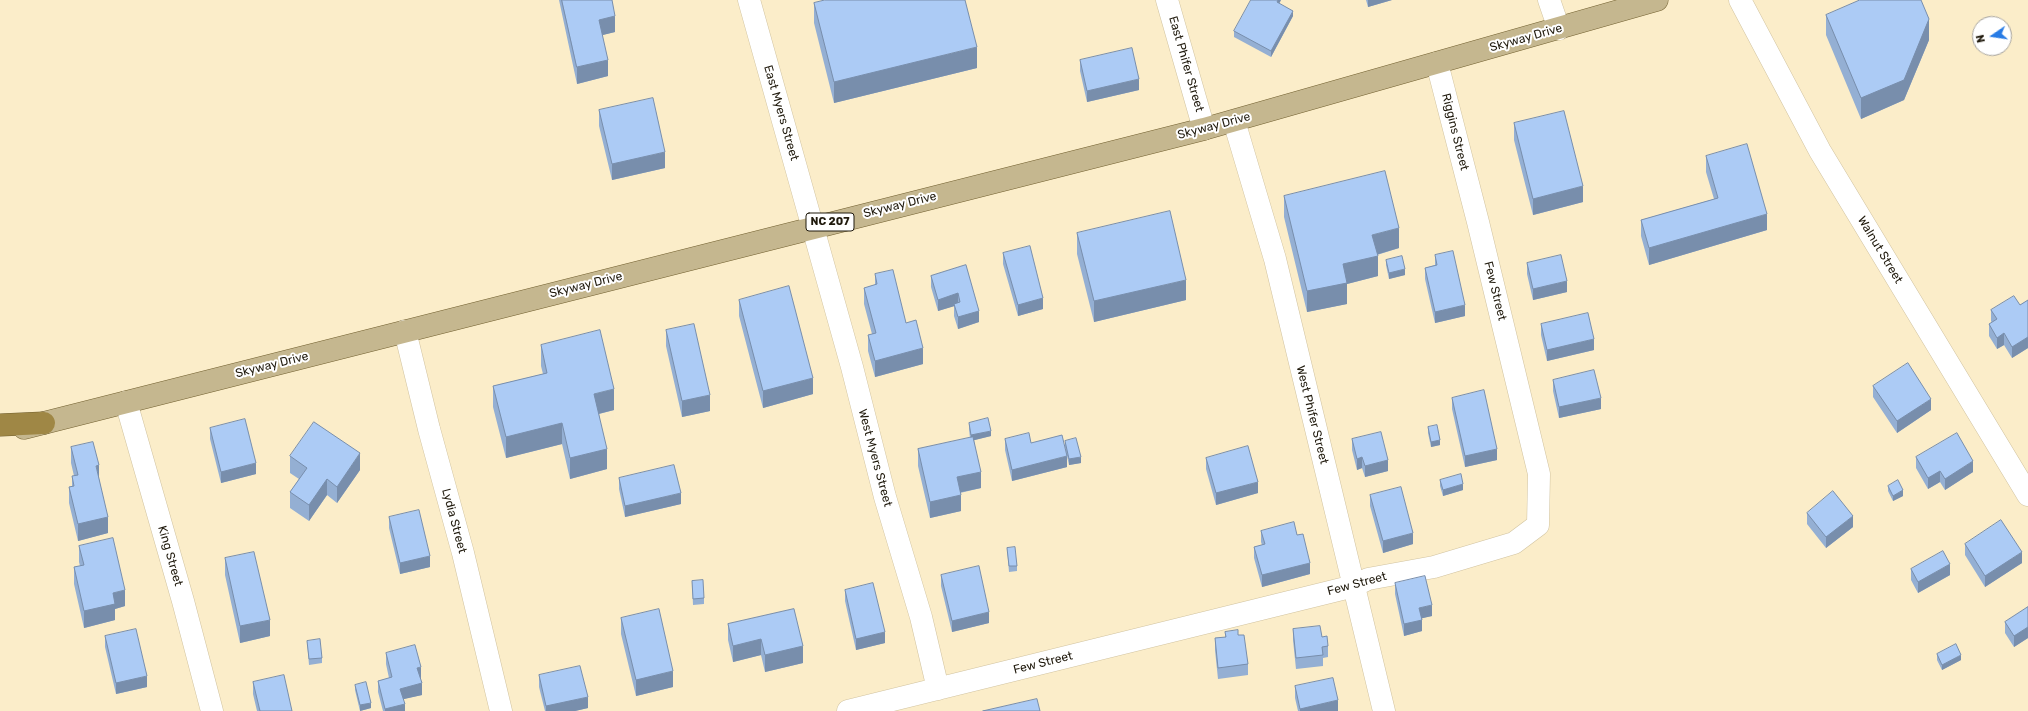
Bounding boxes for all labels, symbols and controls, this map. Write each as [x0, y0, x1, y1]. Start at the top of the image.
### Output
street label: East Phifer Street [1165, 14, 1207, 114]
north arrow [1972, 16, 2012, 56]
street label: Skyway Drive [1488, 21, 1564, 55]
text: N [1974, 33, 1988, 44]
street label: East Myers Street [760, 64, 802, 162]
street label: Riggins Street [1438, 92, 1472, 172]
street label: Skyway Drive [1176, 109, 1252, 143]
street label: Skyway Drive [862, 189, 938, 221]
road number: NC 207 [806, 213, 854, 231]
street label: Walnut Street [1854, 214, 1906, 286]
street label: Few Street [1481, 260, 1509, 322]
street label: Skyway Drive [548, 269, 624, 301]
street label: Skyway Drive [234, 349, 310, 381]
street label: West Phifer Street [1293, 364, 1331, 466]
street label: West Myers Street [855, 407, 895, 509]
street label: Lydia Street [438, 487, 470, 555]
street label: King Street [155, 524, 185, 588]
street label: Few Street [1326, 569, 1388, 599]
street label: Few Street [1012, 649, 1074, 677]

